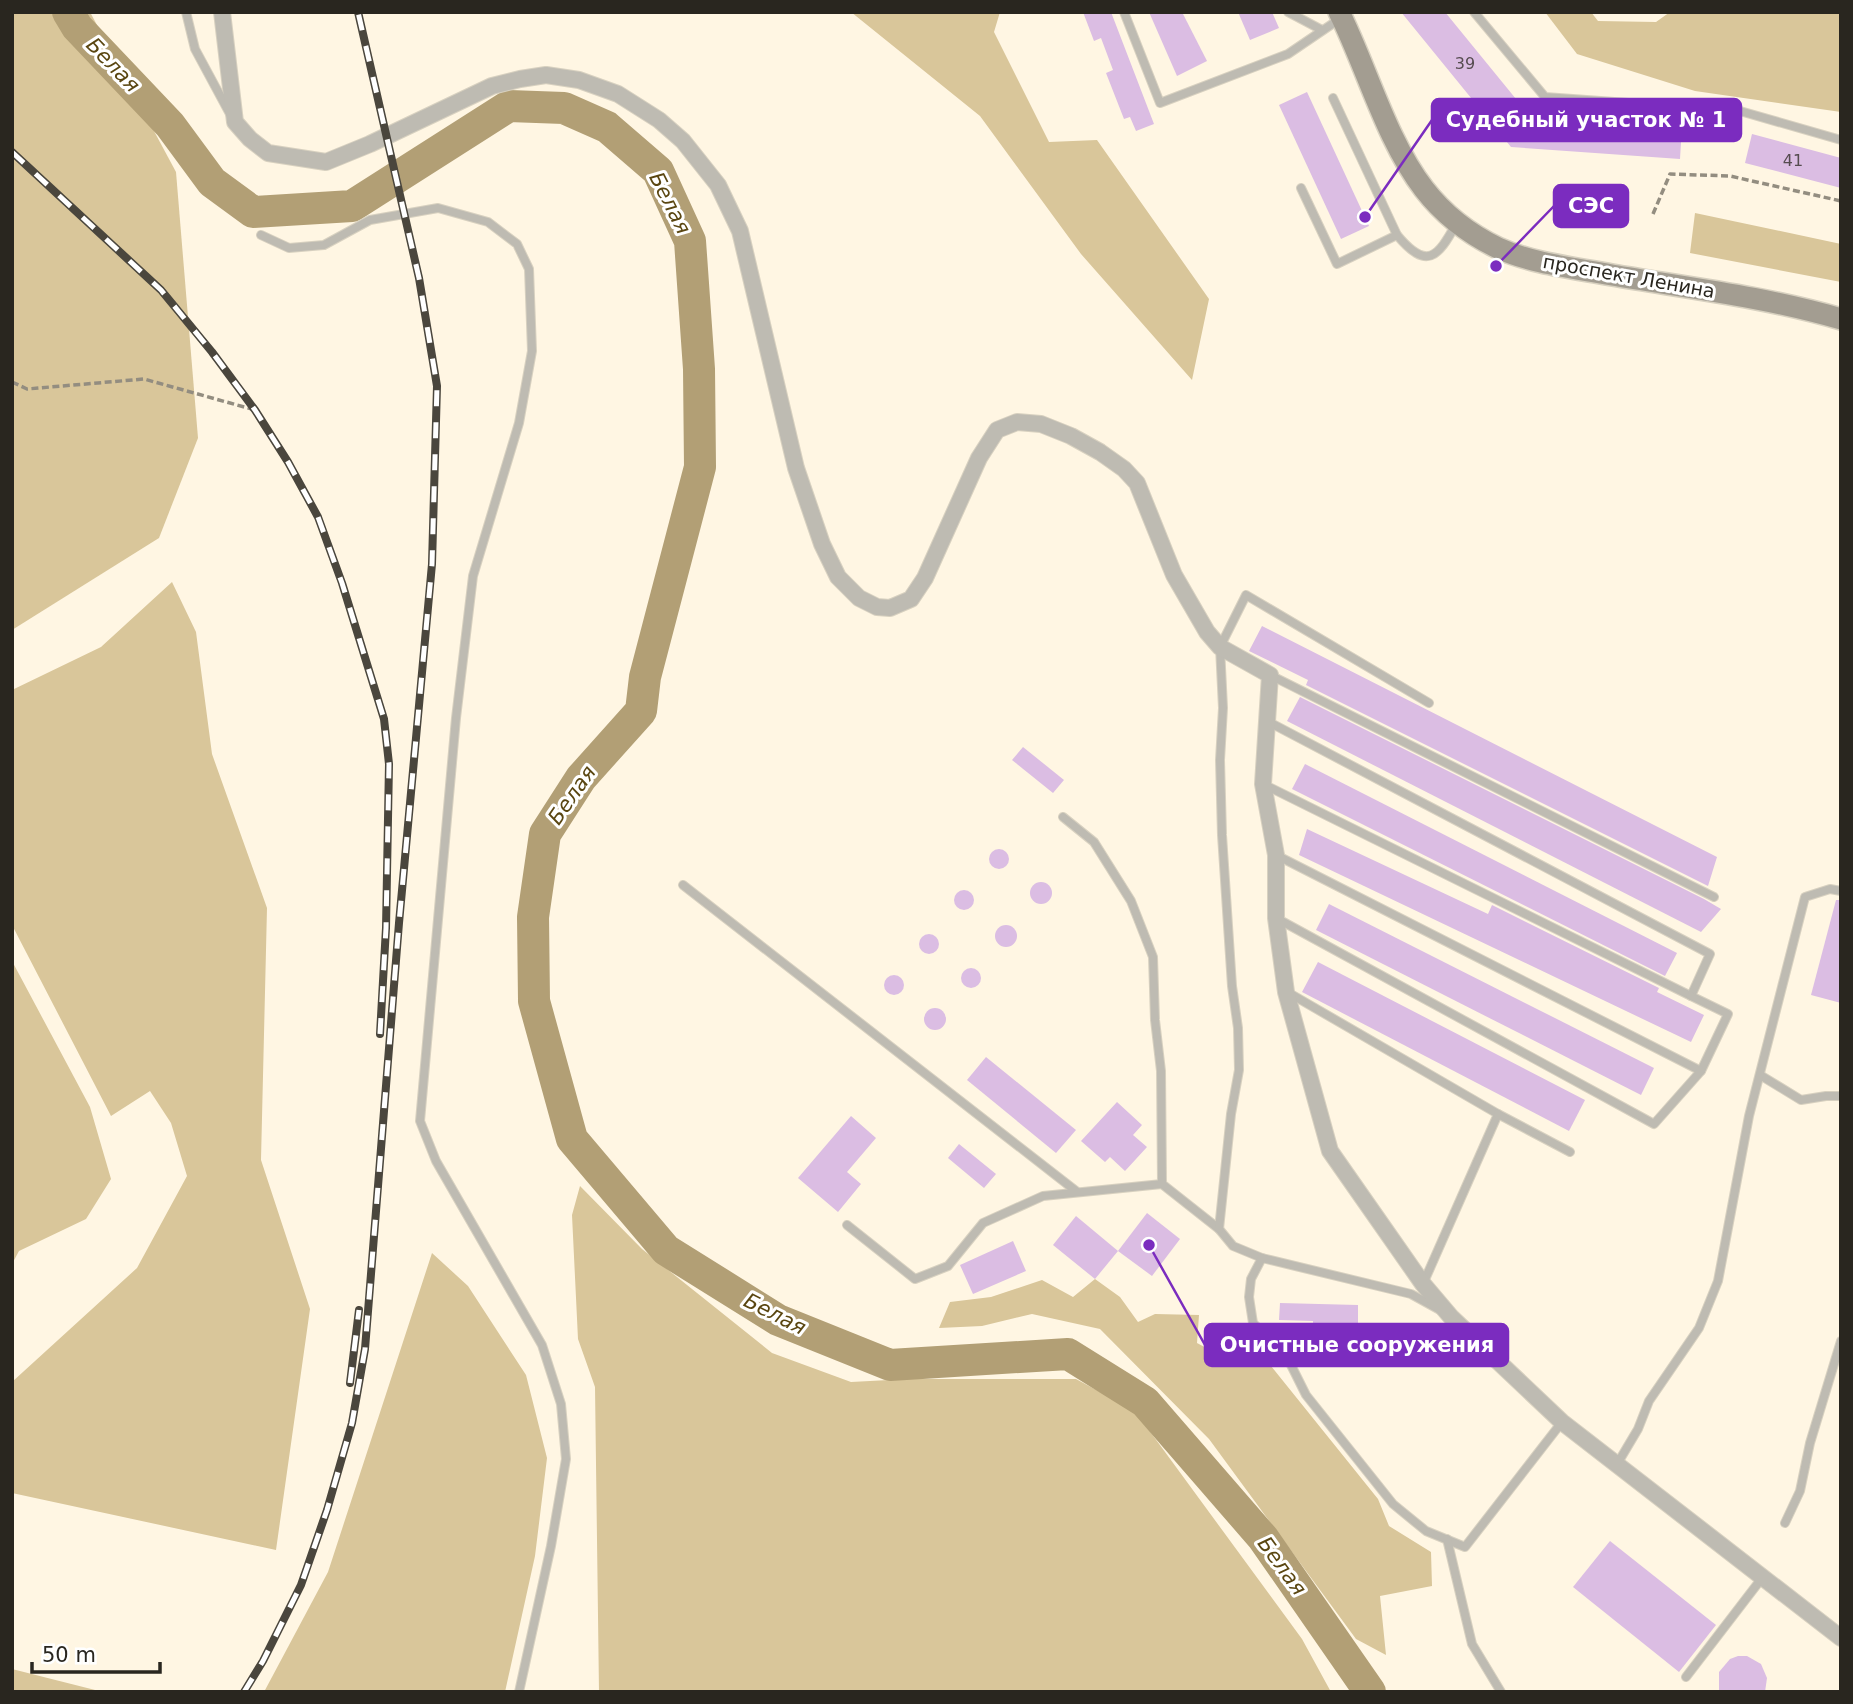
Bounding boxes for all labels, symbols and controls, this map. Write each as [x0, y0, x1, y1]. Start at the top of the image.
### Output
water label: Белая [81, 33, 145, 97]
house number: 39 [1455, 54, 1475, 73]
callout: Судебный участок № 1 [1432, 99, 1741, 141]
text: Судебный участок № 1 [1446, 108, 1726, 132]
house number: 41 [1783, 151, 1803, 170]
water label: Белая [644, 168, 696, 238]
callout: СЭС [1554, 185, 1628, 227]
text: СЭС [1568, 194, 1614, 218]
street label: проспект Ленина [1541, 250, 1717, 302]
water label: Белая [543, 761, 601, 829]
water label: Белая [740, 1288, 810, 1340]
callout: Очистные сооружения [1205, 1324, 1508, 1366]
text: Очистные сооружения [1220, 1333, 1494, 1357]
water label: Белая [1253, 1532, 1311, 1600]
scale bar [32, 1630, 159, 1674]
text: 50 m [42, 1643, 96, 1667]

